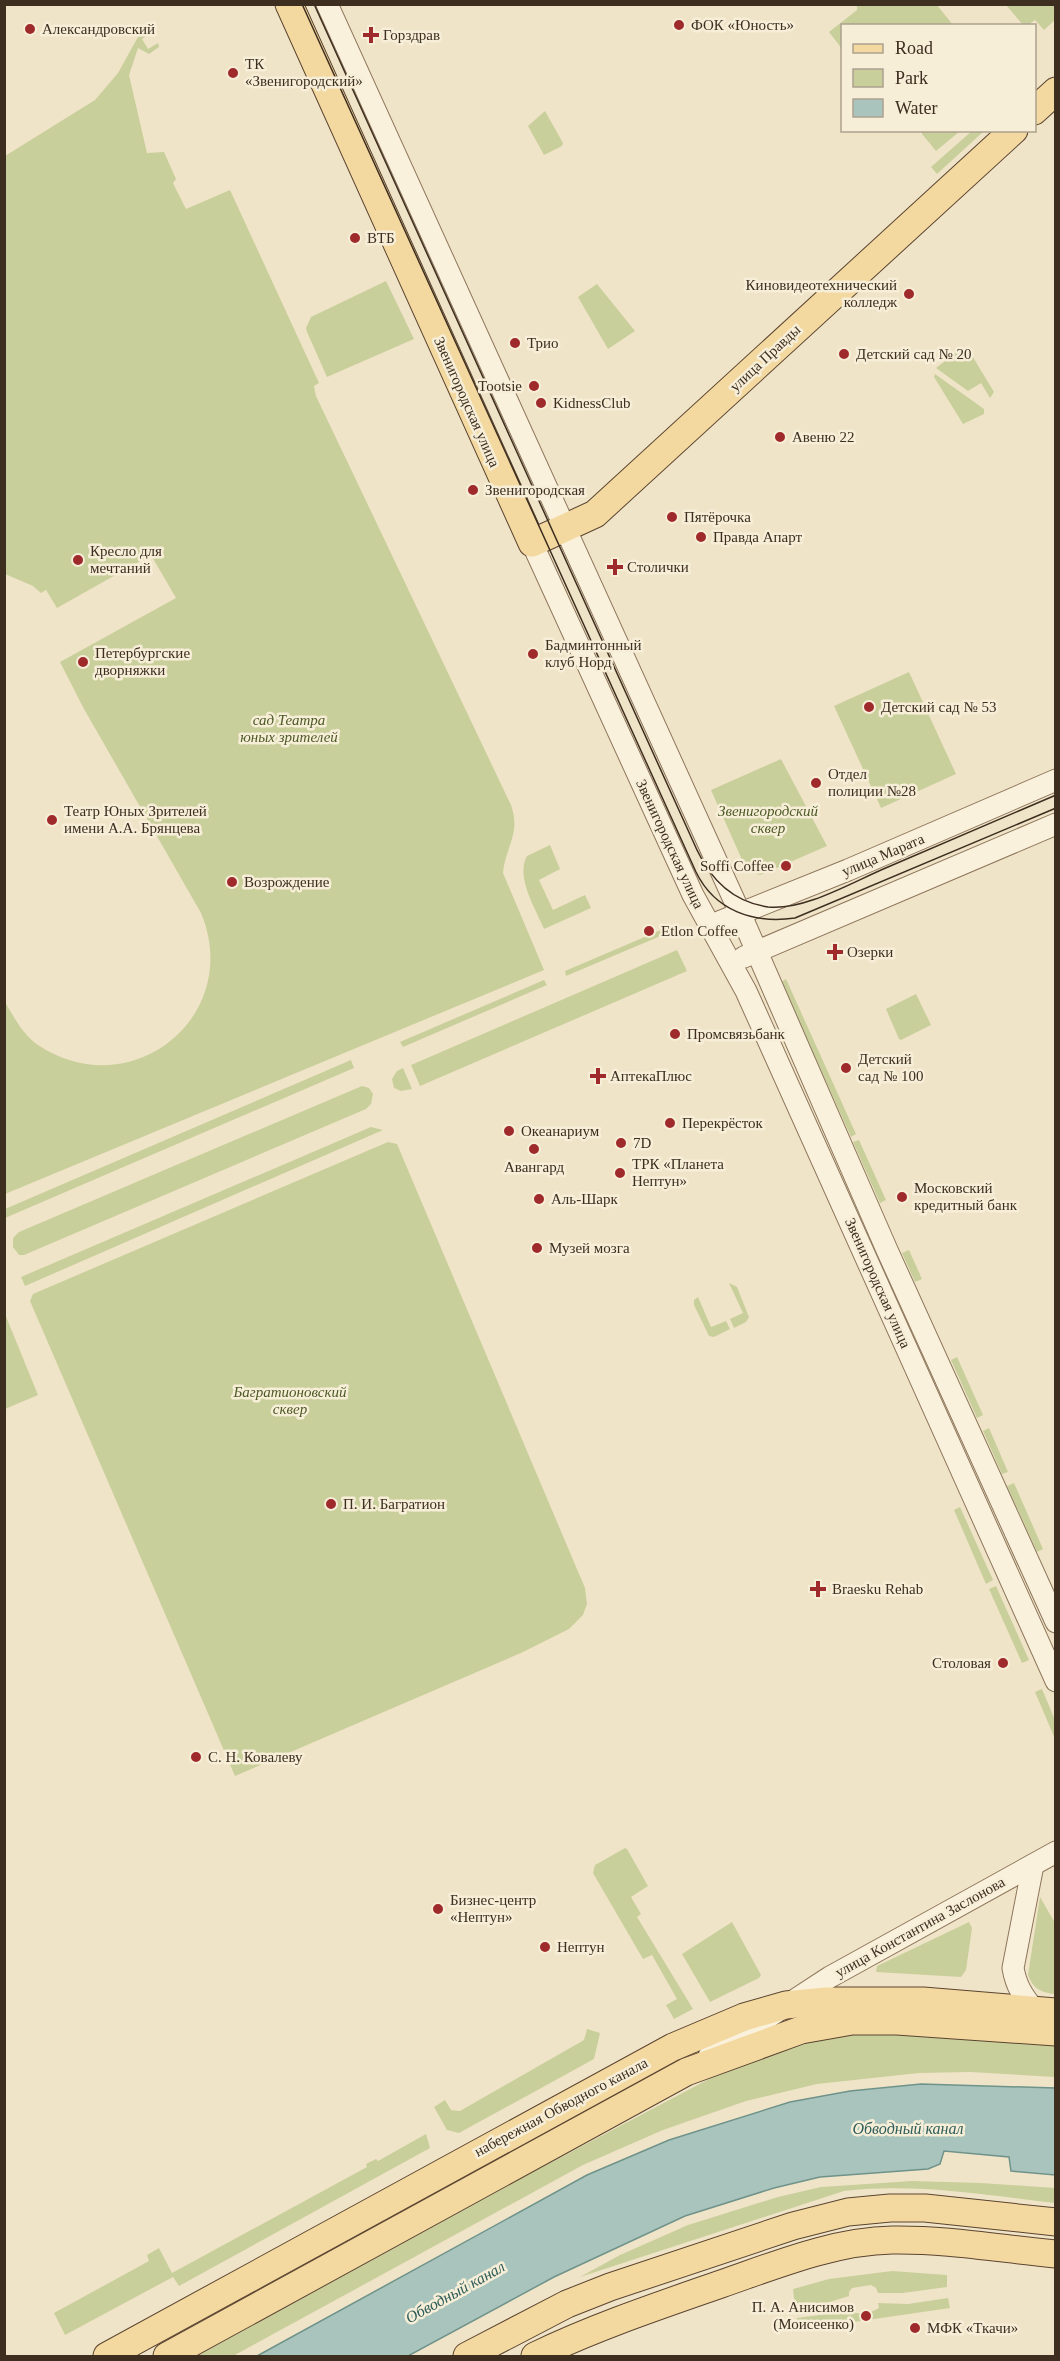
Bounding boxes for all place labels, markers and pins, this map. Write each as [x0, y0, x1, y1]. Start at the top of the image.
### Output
place label: ФОК «Юность» [691, 17, 794, 33]
marker: ФОК «Юность» [672, 18, 686, 32]
place label: Александровский [42, 21, 155, 37]
marker: Александровский [23, 22, 37, 36]
place label: Горздрав [383, 27, 440, 43]
marker: Горздрав [364, 28, 378, 42]
place label: ТК «Звенигородский» [245, 56, 363, 89]
marker: ТК «Звенигородский» [226, 66, 240, 80]
place label: ВТБ [367, 230, 395, 246]
marker: ВТБ [348, 231, 362, 245]
place label: Киновидеотехнический колледж [746, 277, 898, 310]
marker: Киновидеотехнический колледж [902, 287, 916, 301]
place label: Трио [527, 335, 559, 351]
marker: Трио [508, 336, 522, 350]
place label: Детский сад № 20 [856, 346, 972, 362]
marker: Детский сад № 20 [837, 347, 851, 361]
place label: Tootsie [478, 378, 522, 394]
marker: Tootsie [527, 379, 541, 393]
place label: KidnessClub [553, 395, 631, 411]
marker: KidnessClub [534, 396, 548, 410]
place label: Авеню 22 [792, 429, 854, 445]
marker: Авеню 22 [773, 430, 787, 444]
place label: Звенигородская [485, 482, 585, 498]
marker: Звенигородская [466, 483, 480, 497]
place label: Пятёрочка [684, 509, 751, 525]
marker: Пятёрочка [665, 510, 679, 524]
place label: Правда Апарт [713, 529, 803, 545]
marker: Правда Апарт [694, 530, 708, 544]
place label: Кресло для мечтаний [90, 543, 162, 576]
marker: Кресло для мечтаний [71, 553, 85, 567]
place label: Столички [627, 559, 689, 575]
marker: Столички [608, 560, 622, 574]
place label: Бадминтонный клуб Норд [545, 637, 641, 670]
place label: Петербургские дворняжки [95, 645, 190, 678]
marker: Бадминтонный клуб Норд [526, 647, 540, 661]
marker: Петербургские дворняжки [76, 655, 90, 669]
place label: Детский сад № 53 [881, 699, 997, 715]
marker: Детский сад № 53 [862, 700, 876, 714]
place label: Отдел полиции №28 [828, 766, 916, 799]
marker: Отдел полиции №28 [809, 776, 823, 790]
place label: Театр Юных Зрителей имени А.А. Брянцева [64, 803, 207, 836]
marker: Театр Юных Зрителей имени А.А. Брянцева [45, 813, 59, 827]
place label: Soffi Coffee [700, 858, 774, 874]
marker: Soffi Coffee [779, 859, 793, 873]
place label: Возрождение [244, 874, 330, 890]
marker: Возрождение [225, 875, 239, 889]
place label: Etlon Coffee [661, 923, 738, 939]
marker: Etlon Coffee [642, 924, 656, 938]
place label: Озерки [847, 944, 893, 960]
marker: Озерки [828, 945, 842, 959]
place label: Промсвязьбанк [687, 1026, 786, 1042]
marker: Промсвязьбанк [668, 1027, 682, 1041]
place label: Детский сад № 100 [858, 1051, 923, 1084]
marker: Детский сад № 100 [839, 1061, 853, 1075]
place label: АптекаПлюс [610, 1068, 692, 1084]
marker: АптекаПлюс [591, 1069, 605, 1083]
place label: Перекрёсток [682, 1115, 764, 1131]
marker: Перекрёсток [663, 1116, 677, 1130]
place label: Океанариум [521, 1123, 600, 1139]
marker: Океанариум [502, 1124, 516, 1138]
place label: 7D [633, 1135, 652, 1151]
marker: 7D [614, 1136, 628, 1150]
marker: Авангард [527, 1142, 541, 1156]
place label: ТРК «Планета Нептун» [632, 1156, 724, 1189]
place label: Авангард [504, 1159, 564, 1175]
marker: ТРК «Планета Нептун» [613, 1166, 627, 1180]
place label: Московский кредитный банк [914, 1180, 1018, 1213]
marker: Московский кредитный банк [895, 1190, 909, 1204]
place label: Аль-Шарк [551, 1191, 618, 1207]
marker: Аль-Шарк [532, 1192, 546, 1206]
place label: Музей мозга [549, 1240, 630, 1256]
marker: Музей мозга [530, 1241, 544, 1255]
place label: П. И. Багратион [343, 1496, 445, 1512]
marker: П. И. Багратион [324, 1497, 338, 1511]
marker: Braesku Rehab [809, 1580, 827, 1598]
place label: Braesku Rehab [832, 1581, 923, 1597]
place label: Столовая [932, 1655, 991, 1671]
marker: Столовая [996, 1656, 1010, 1670]
place label: С. Н. Ковалеву [208, 1749, 303, 1765]
marker: С. Н. Ковалеву [189, 1750, 203, 1764]
place label: Бизнес-центр «Нептун» [450, 1892, 536, 1925]
marker: Бизнес-центр «Нептун» [431, 1902, 445, 1916]
place label: Нептун [557, 1939, 604, 1955]
marker: Нептун [538, 1940, 552, 1954]
place label: П. А. Анисимов (Моисеенко) [752, 2299, 854, 2333]
marker: П. А. Анисимов (Моисеенко) [859, 2309, 873, 2323]
place label: МФК «Ткачи» [927, 2320, 1018, 2336]
marker: МФК «Ткачи» [908, 2321, 922, 2335]

